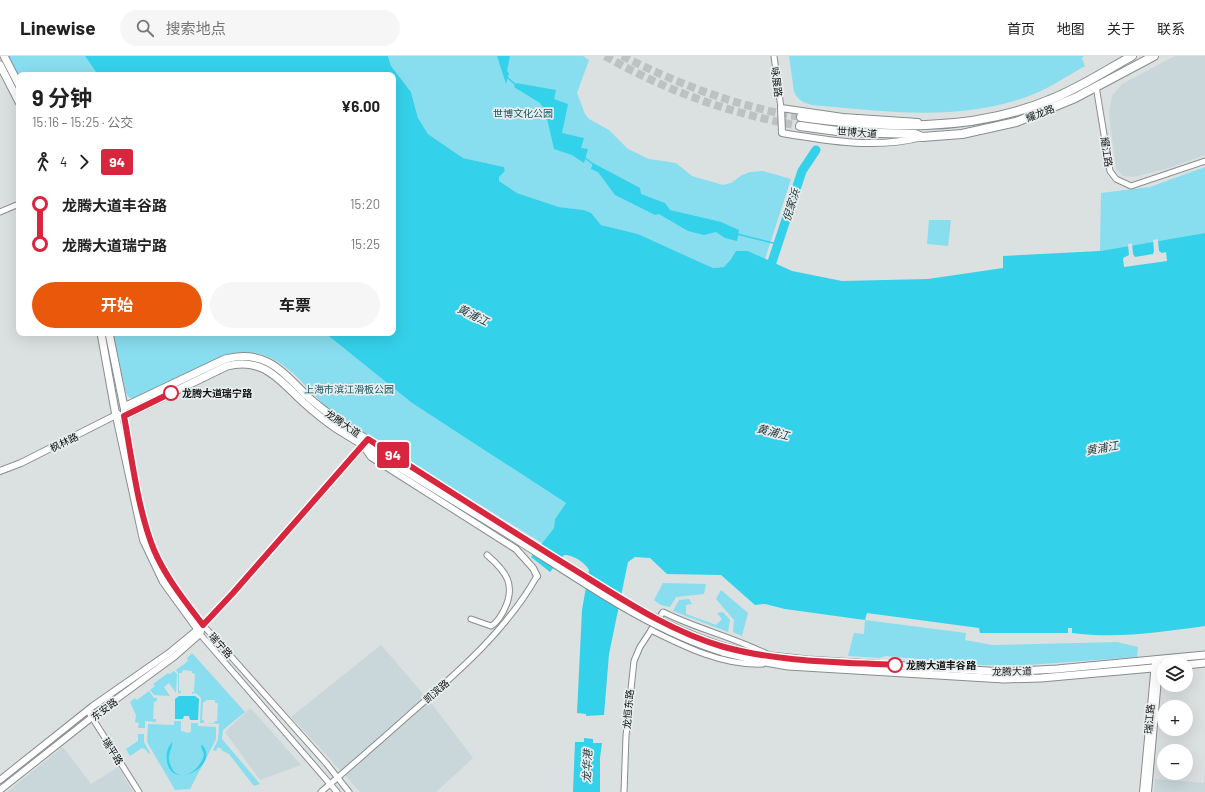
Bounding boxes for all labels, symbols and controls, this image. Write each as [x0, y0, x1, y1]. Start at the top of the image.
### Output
search box [120, 10, 400, 46]
text: Linewise [20, 16, 96, 39]
icon: search [134, 17, 156, 39]
text: 搜索地点 [166, 19, 226, 37]
text: 首页 [1007, 20, 1035, 37]
text: 地图 [1057, 20, 1085, 37]
text: 关于 [1107, 20, 1135, 37]
text: 联系 [1157, 20, 1185, 37]
street label: 咏展路 [769, 66, 785, 98]
text: 9 分钟 [32, 84, 92, 110]
text: ¥6.00 [341, 97, 380, 115]
street label: 耀龙路 [1024, 102, 1056, 124]
park label: 世博文化公园 [493, 107, 553, 119]
text: 15:16 – 15:25 · 公交 [32, 114, 133, 130]
street label: 世博大道 [837, 125, 877, 139]
street label: 耀江路 [1099, 136, 1115, 168]
icon: walk [32, 151, 54, 173]
icon: forward [73, 151, 95, 173]
text: 94 [109, 153, 125, 170]
text: 4 [60, 154, 67, 170]
water label: 倪家浜 [779, 186, 802, 223]
text: 龙腾大道丰谷路 [62, 196, 167, 214]
text: 15:20 [350, 196, 380, 212]
text: 龙腾大道瑞宁路 [62, 236, 167, 254]
text: 15:25 [351, 236, 380, 252]
button: 开始 [32, 282, 202, 328]
button: 车票 [210, 282, 380, 328]
water label: 黄浦江 [456, 301, 492, 328]
park label: 上海市滨江滑板公园 [304, 383, 394, 395]
marker: 龙腾大道瑞宁路 [163, 385, 179, 401]
place label: 龙腾大道瑞宁路 [182, 387, 253, 399]
street label: 龙腾大道 [323, 407, 363, 439]
water label: 黄浦江 [756, 421, 792, 442]
street label: 枫林路 [48, 430, 80, 454]
water label: 黄浦江 [1085, 438, 1120, 457]
line badge: 94 [375, 442, 411, 468]
text: 94 [385, 446, 401, 463]
street label: 瑞宁路 [207, 630, 235, 660]
map controls [1157, 656, 1193, 780]
button: layers [1157, 656, 1193, 692]
marker: 龙腾大道丰谷路 [887, 657, 903, 673]
place label: 龙腾大道丰谷路 [906, 659, 977, 671]
street label: 龙腾大道 [992, 665, 1032, 677]
street label: 凯滨路 [421, 677, 451, 705]
street label: 龙恒东路 [620, 689, 636, 729]
street label: 东安路 [88, 695, 120, 723]
button: + [1157, 700, 1193, 736]
street label: 瑞江路 [1142, 704, 1156, 734]
street label: 瑞平路 [100, 735, 126, 767]
button: − [1157, 744, 1193, 780]
water label: 龙华港 [579, 747, 594, 783]

